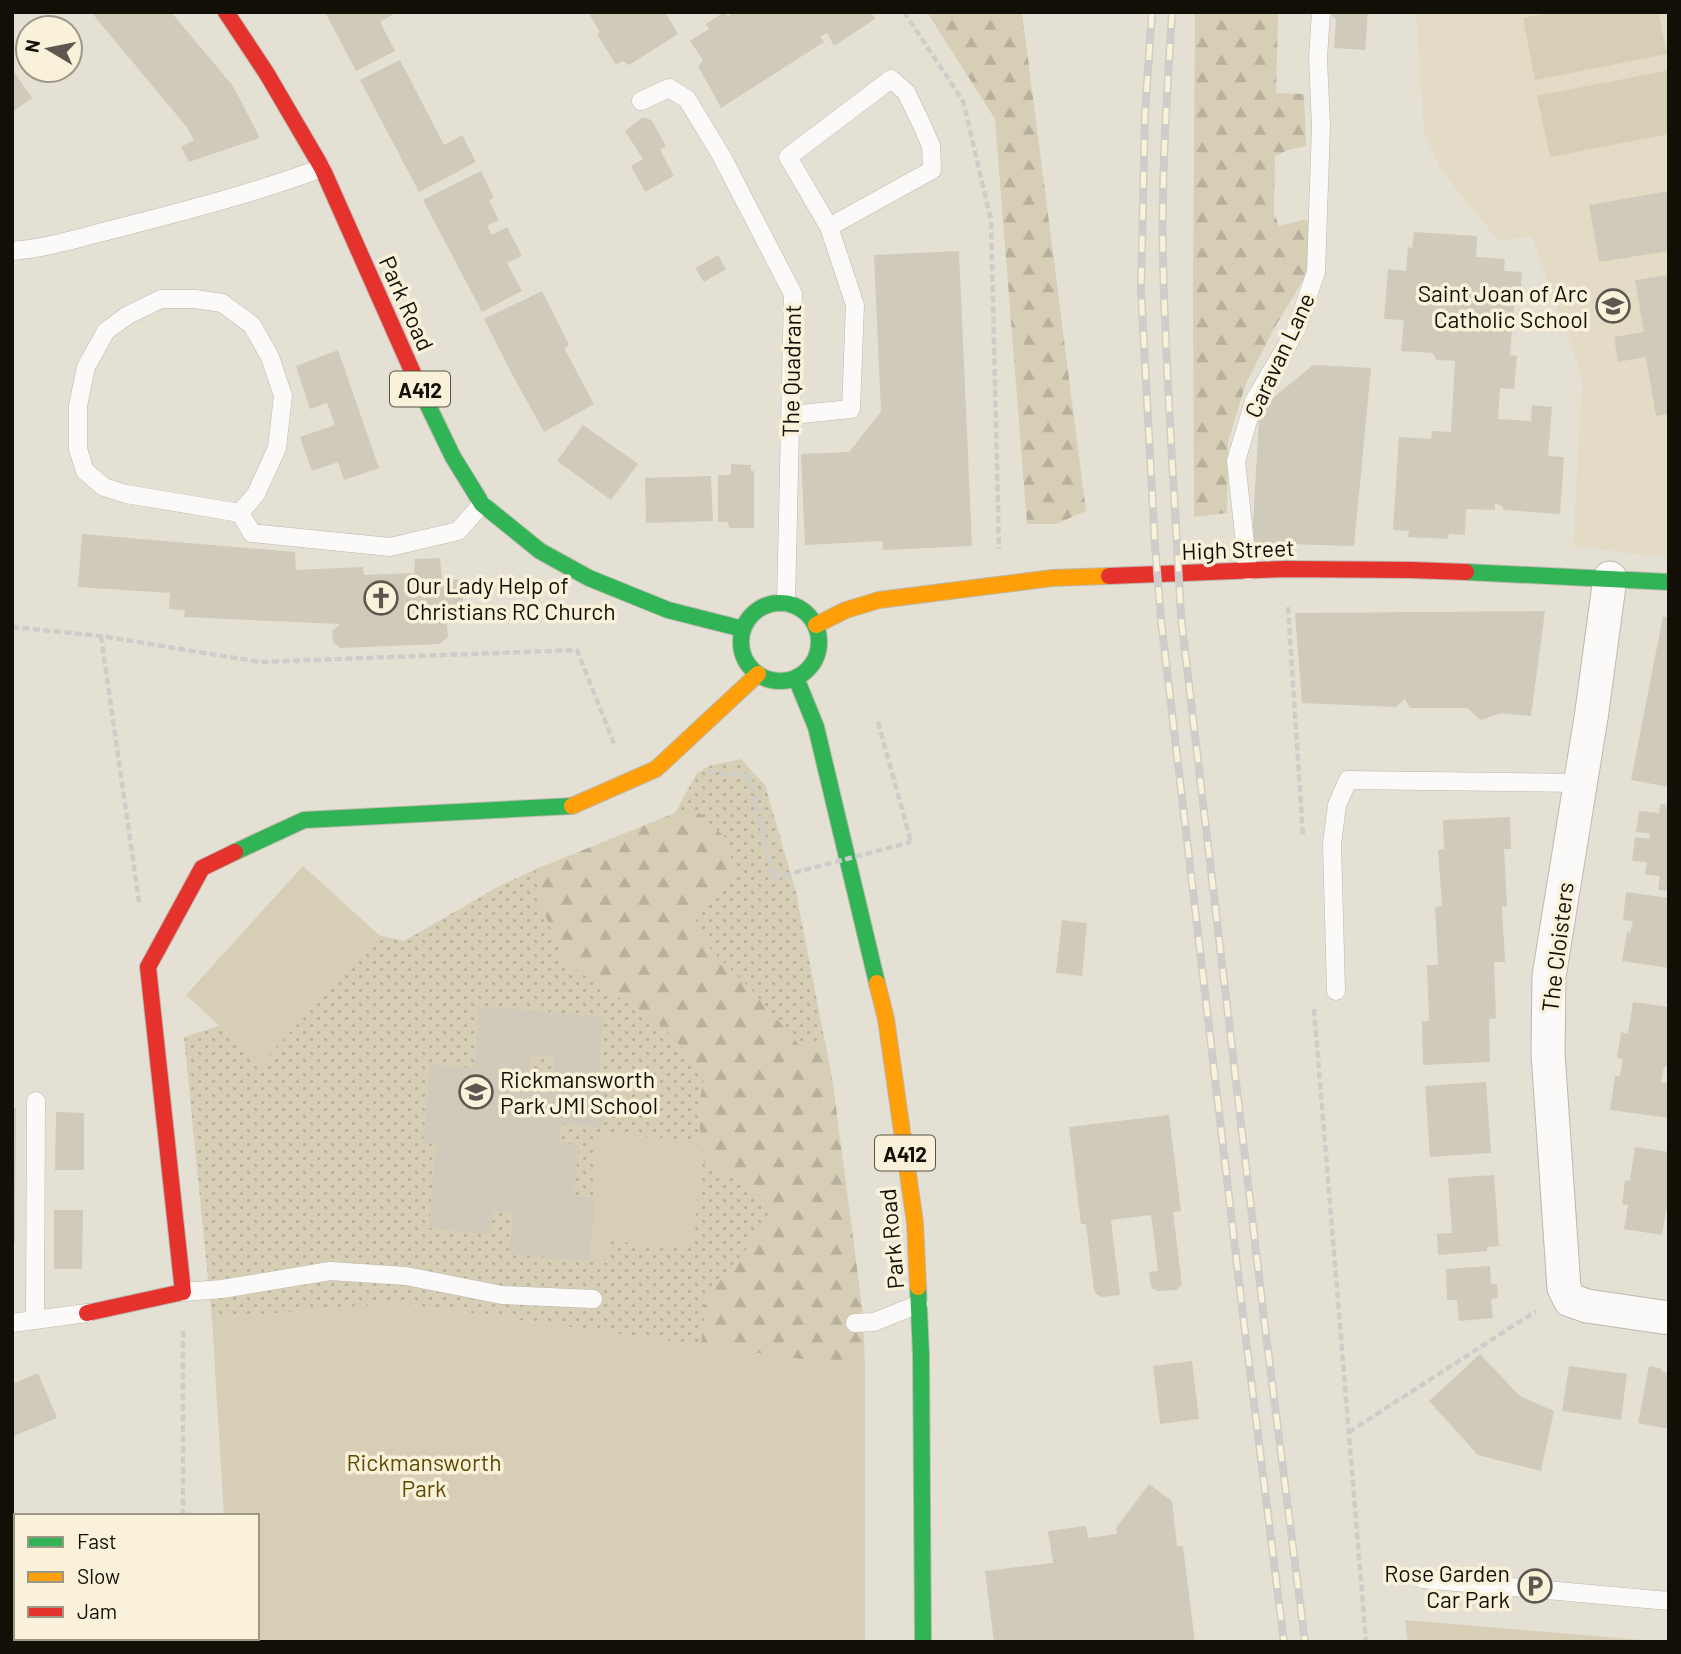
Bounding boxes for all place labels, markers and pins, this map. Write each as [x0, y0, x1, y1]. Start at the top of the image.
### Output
place label: Saint Joan of Arc Catholic School [1418, 279, 1588, 333]
school or university icon: Saint Joan of Arc Catholic School [1594, 287, 1632, 325]
place label: Our Lady Help of Christians RC Church [406, 571, 616, 625]
church icon: Our Lady Help of Christians RC Church [362, 579, 400, 617]
place label: Rickmansworth Park JMI School [500, 1065, 658, 1119]
school or university icon: Rickmansworth Park JMI School [457, 1073, 495, 1111]
place label: Rose Garden Car Park [1384, 1559, 1510, 1613]
parking icon: Rose Garden Car Park [1516, 1567, 1554, 1605]

